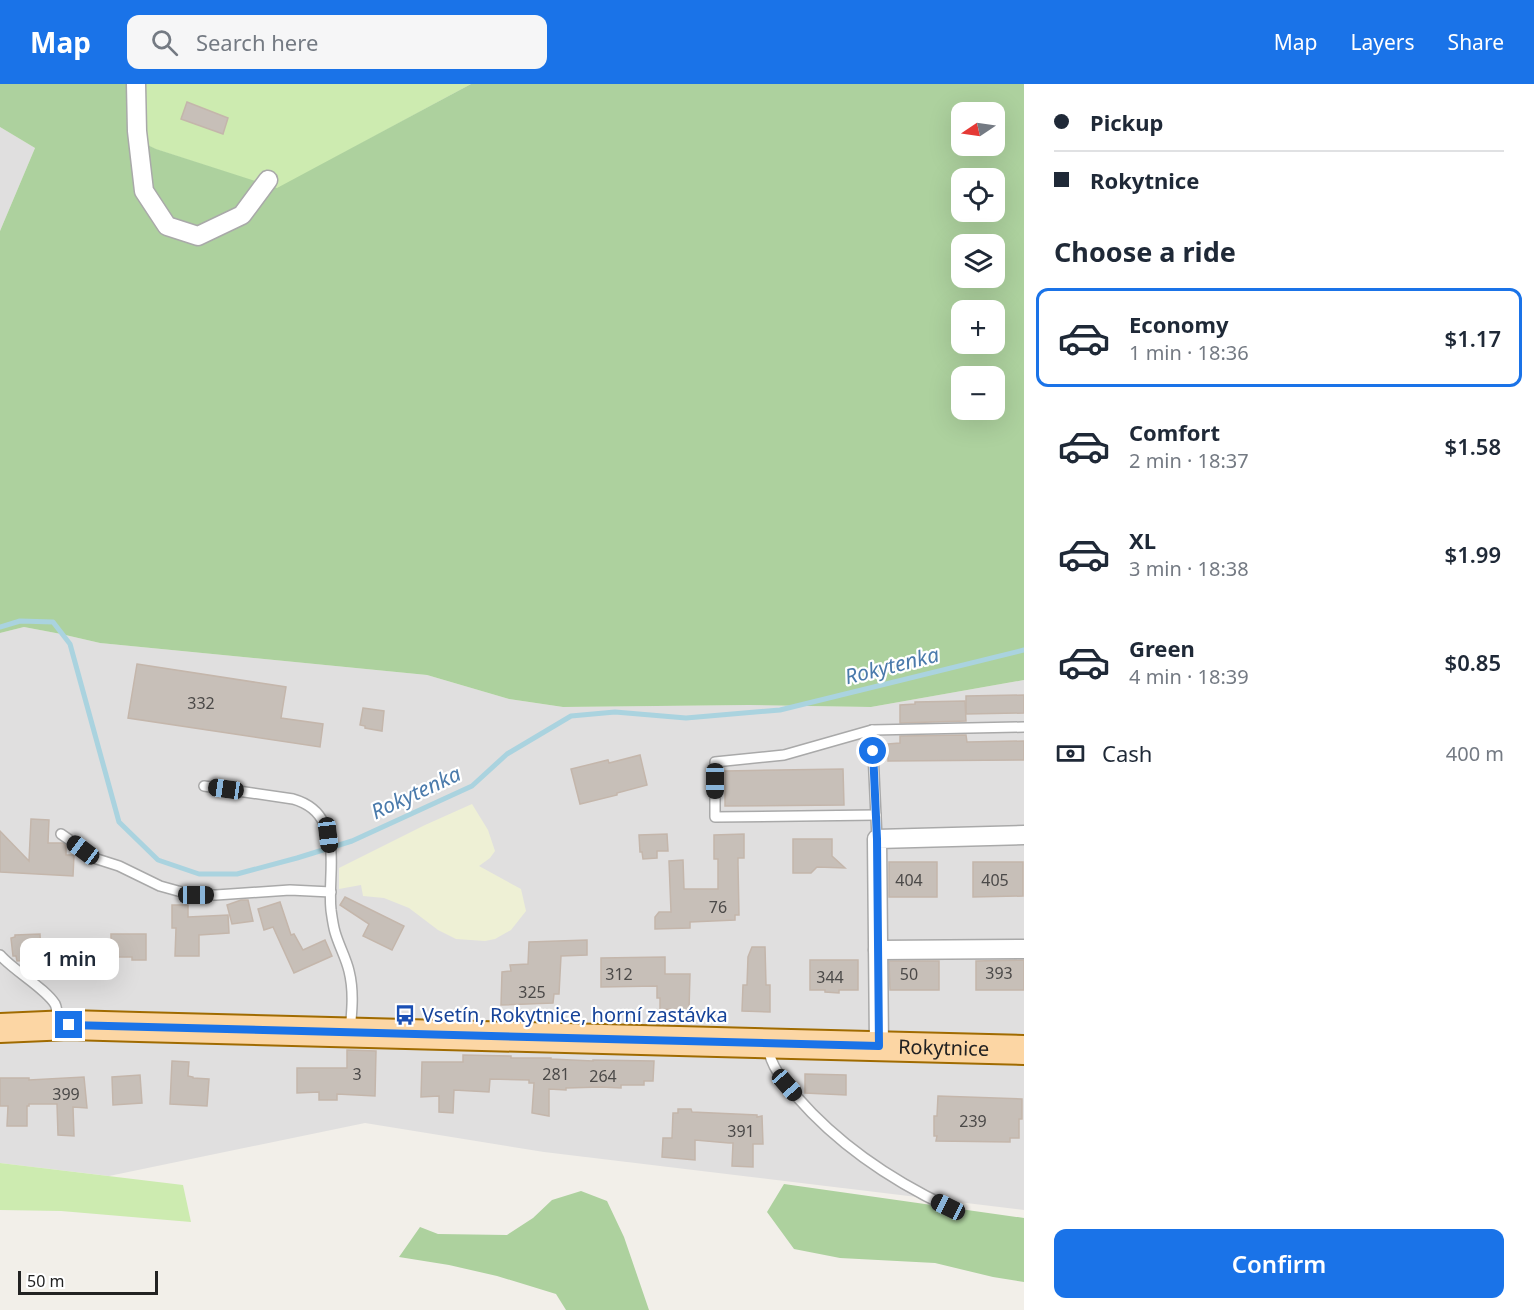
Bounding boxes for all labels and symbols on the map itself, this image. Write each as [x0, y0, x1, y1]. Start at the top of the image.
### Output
north arrow [951, 102, 1005, 156]
water label: Rokytenka [842, 640, 942, 690]
house number: 332 [187, 692, 215, 714]
route start [859, 737, 886, 764]
water label: Rokytenka [366, 759, 465, 825]
car [706, 763, 724, 799]
car [207, 778, 245, 800]
car [317, 816, 339, 854]
car [63, 832, 103, 868]
house number: 404 [895, 869, 923, 891]
house number: 405 [981, 869, 1009, 891]
car [178, 886, 214, 904]
house number: 76 [709, 896, 727, 918]
callout: 1 min [20, 938, 118, 980]
house number: 393 [985, 962, 1013, 984]
house number: 312 [605, 963, 633, 985]
house number: 50 [900, 963, 918, 985]
house number: 344 [816, 966, 844, 988]
house number: 325 [518, 981, 546, 1003]
place label: Vsetín, Rokytnice, horní zastávka [422, 1001, 728, 1028]
bus stop icon: Vsetín, Rokytnice, horní zastávka [393, 1003, 417, 1027]
route end [55, 1011, 82, 1038]
street label: Rokytnice [898, 1033, 990, 1062]
house number: 3 [352, 1063, 362, 1085]
house number: 281 [542, 1063, 570, 1085]
house number: 264 [589, 1065, 617, 1087]
car [768, 1066, 806, 1104]
house number: 399 [52, 1083, 80, 1105]
house number: 239 [959, 1110, 987, 1132]
house number: 391 [727, 1120, 755, 1142]
car [928, 1191, 968, 1223]
scale bar [18, 1268, 158, 1296]

